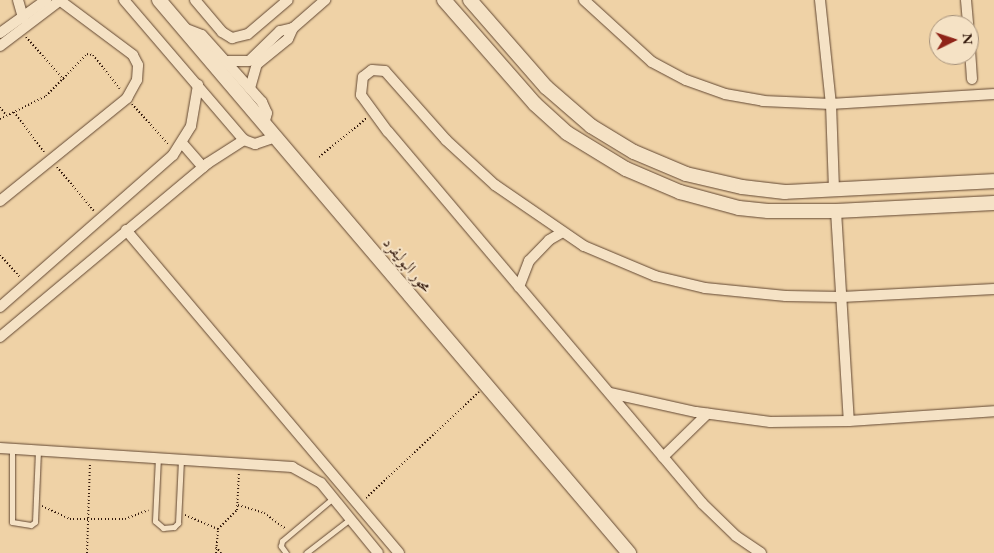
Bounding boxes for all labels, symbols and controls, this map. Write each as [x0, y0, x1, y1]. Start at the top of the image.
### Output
north arrow [929, 15, 979, 65]
text: N [959, 33, 977, 45]
street label: محور البوليفرد [378, 234, 436, 296]

